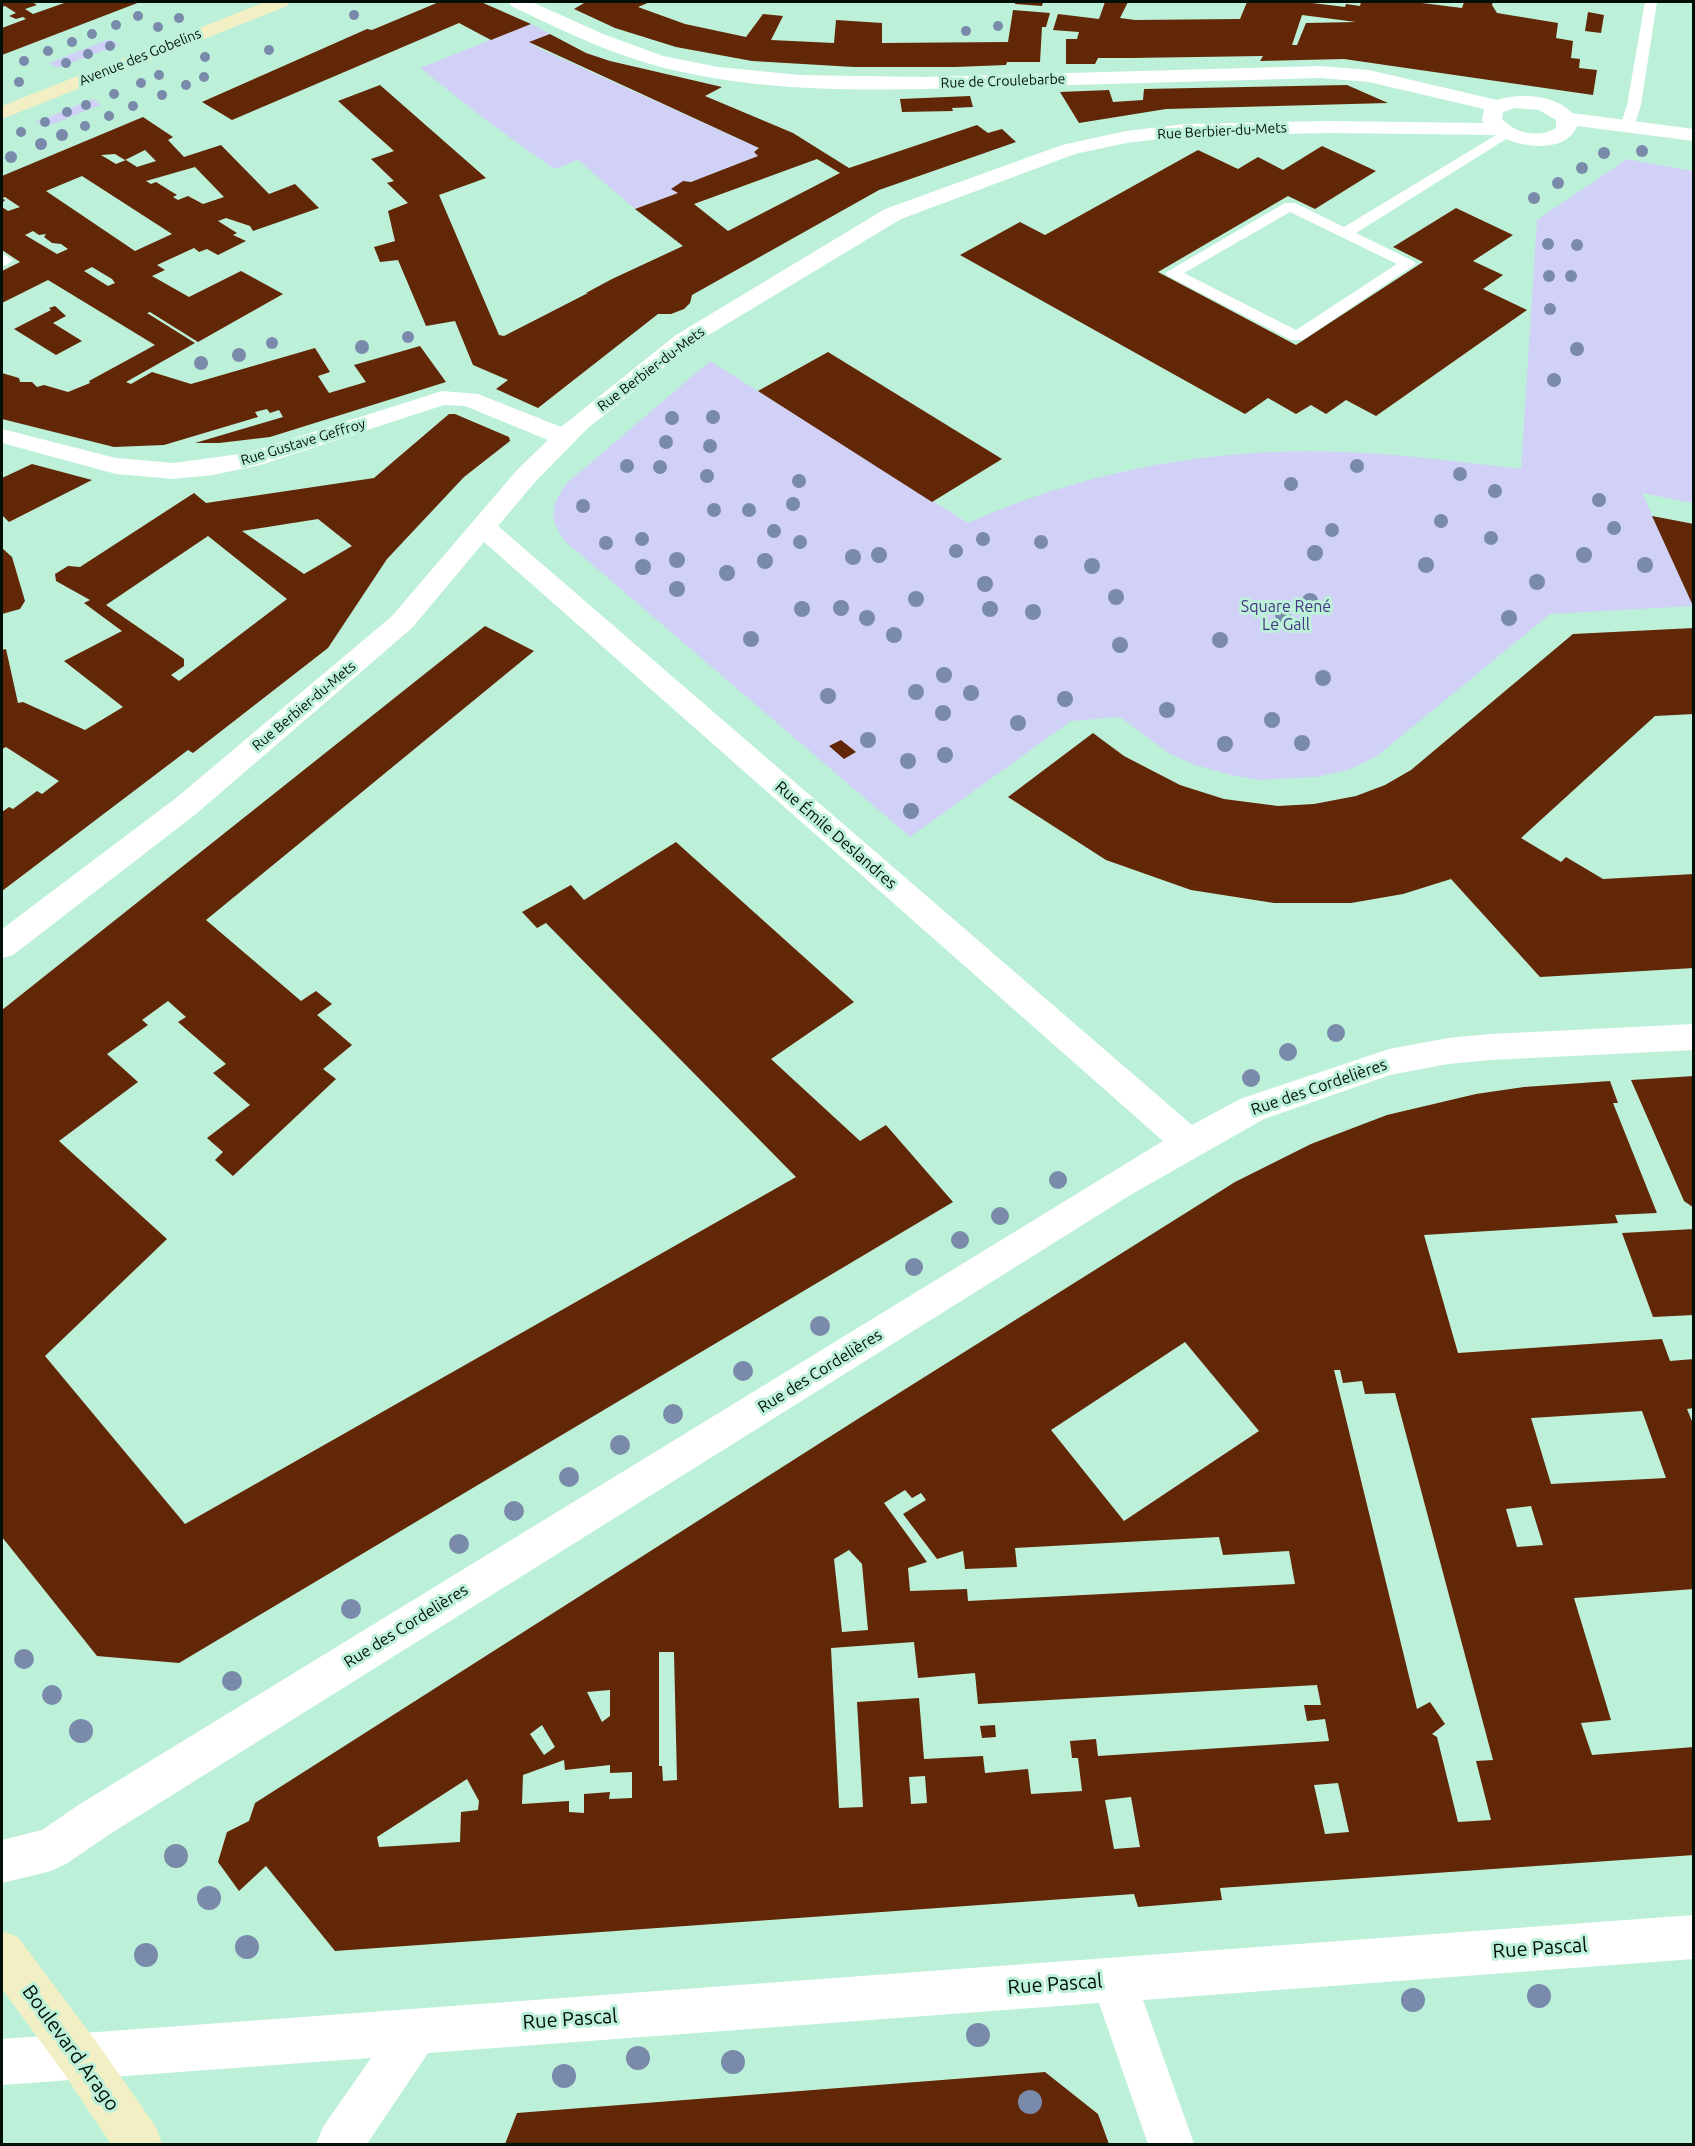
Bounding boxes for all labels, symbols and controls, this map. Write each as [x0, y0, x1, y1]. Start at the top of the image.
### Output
street label: Avenue des Gobelins [77, 25, 203, 89]
street label: Rue de Croulebarbe [940, 70, 1066, 92]
street label: Rue Berbier-du-Mets [1157, 119, 1287, 143]
street label: Rue Berbier-du-Mets [594, 323, 708, 415]
street label: Rue Gustave Geffroy [239, 415, 367, 469]
park label: Square René Le Gall [1241, 597, 1331, 635]
street label: Rue Berbier-du-Mets [249, 658, 359, 754]
street label: Rue Émile Deslandres [771, 777, 901, 893]
street label: Rue des Cordelières [1248, 1055, 1390, 1119]
street label: Rue des Cordelières [754, 1325, 886, 1417]
street label: Rue des Cordelières [340, 1580, 472, 1672]
street label: Rue Pascal [1492, 1933, 1588, 1963]
street label: Rue Pascal [1007, 1969, 1103, 1999]
street label: Boulevard Arago [17, 1980, 125, 2116]
street label: Rue Pascal [522, 2004, 618, 2034]

